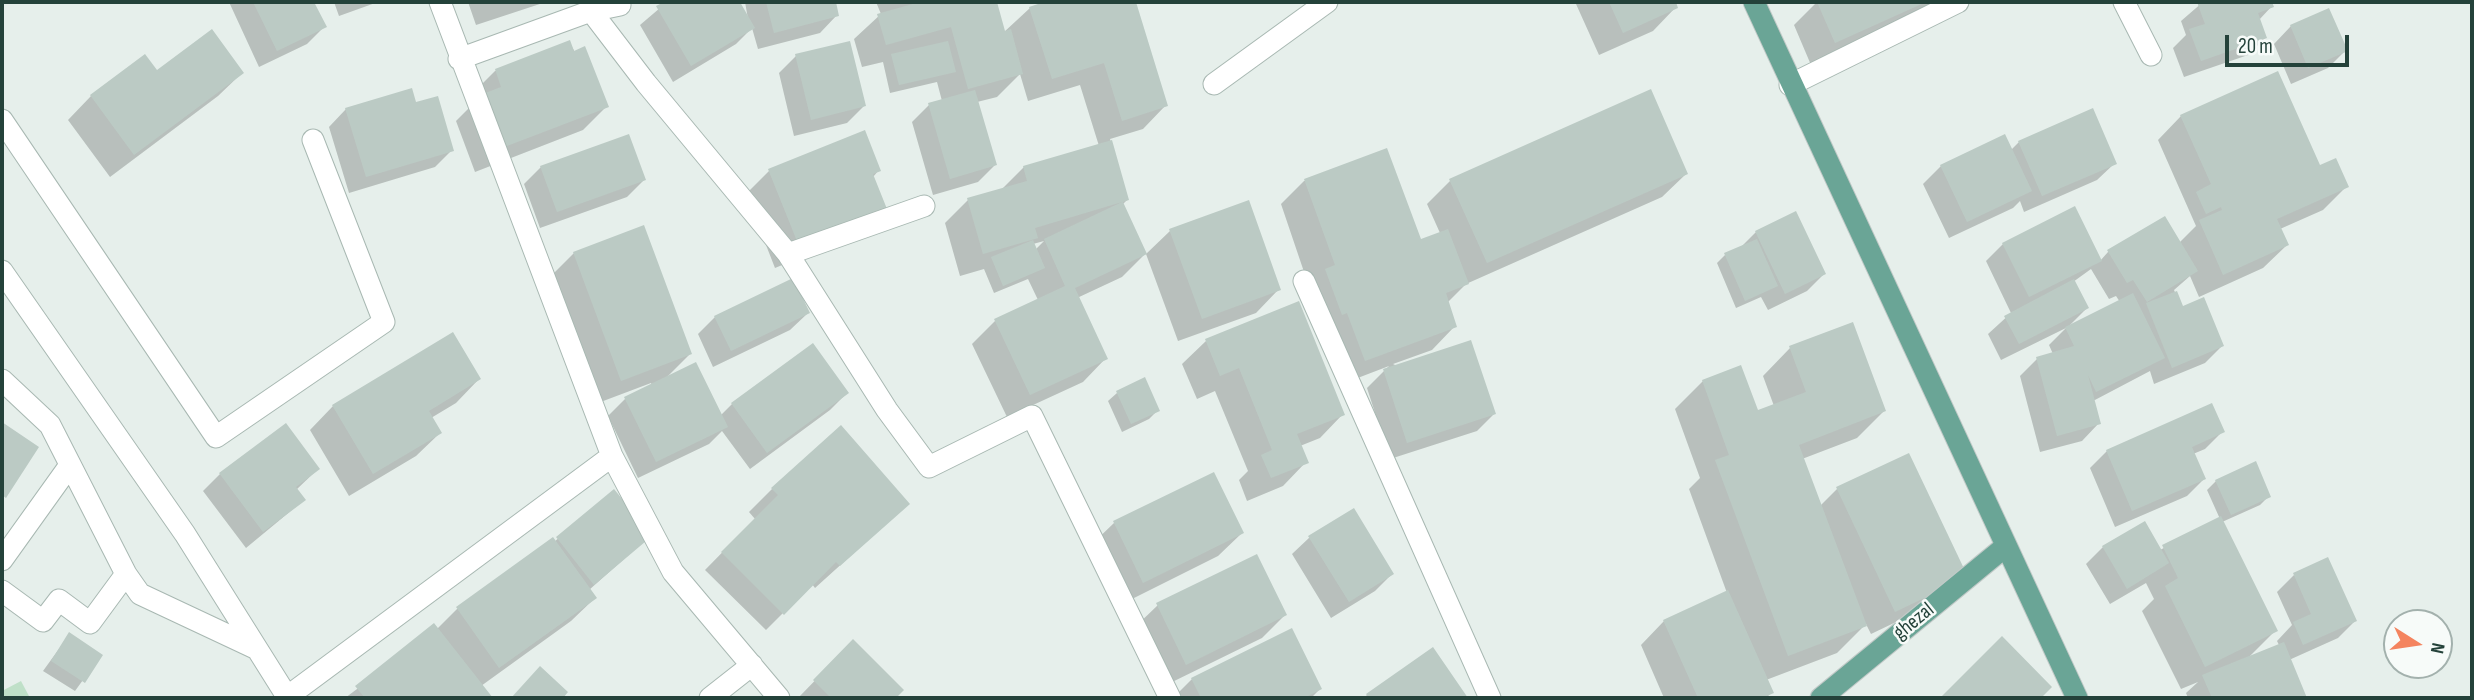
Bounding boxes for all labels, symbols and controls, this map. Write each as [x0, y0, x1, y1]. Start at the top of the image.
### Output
scale bar [2229, 21, 2353, 65]
text: 20 m [2238, 34, 2273, 59]
street label: ghezal [1888, 598, 1940, 646]
north arrow [2383, 609, 2453, 679]
text: N [2425, 641, 2449, 655]

